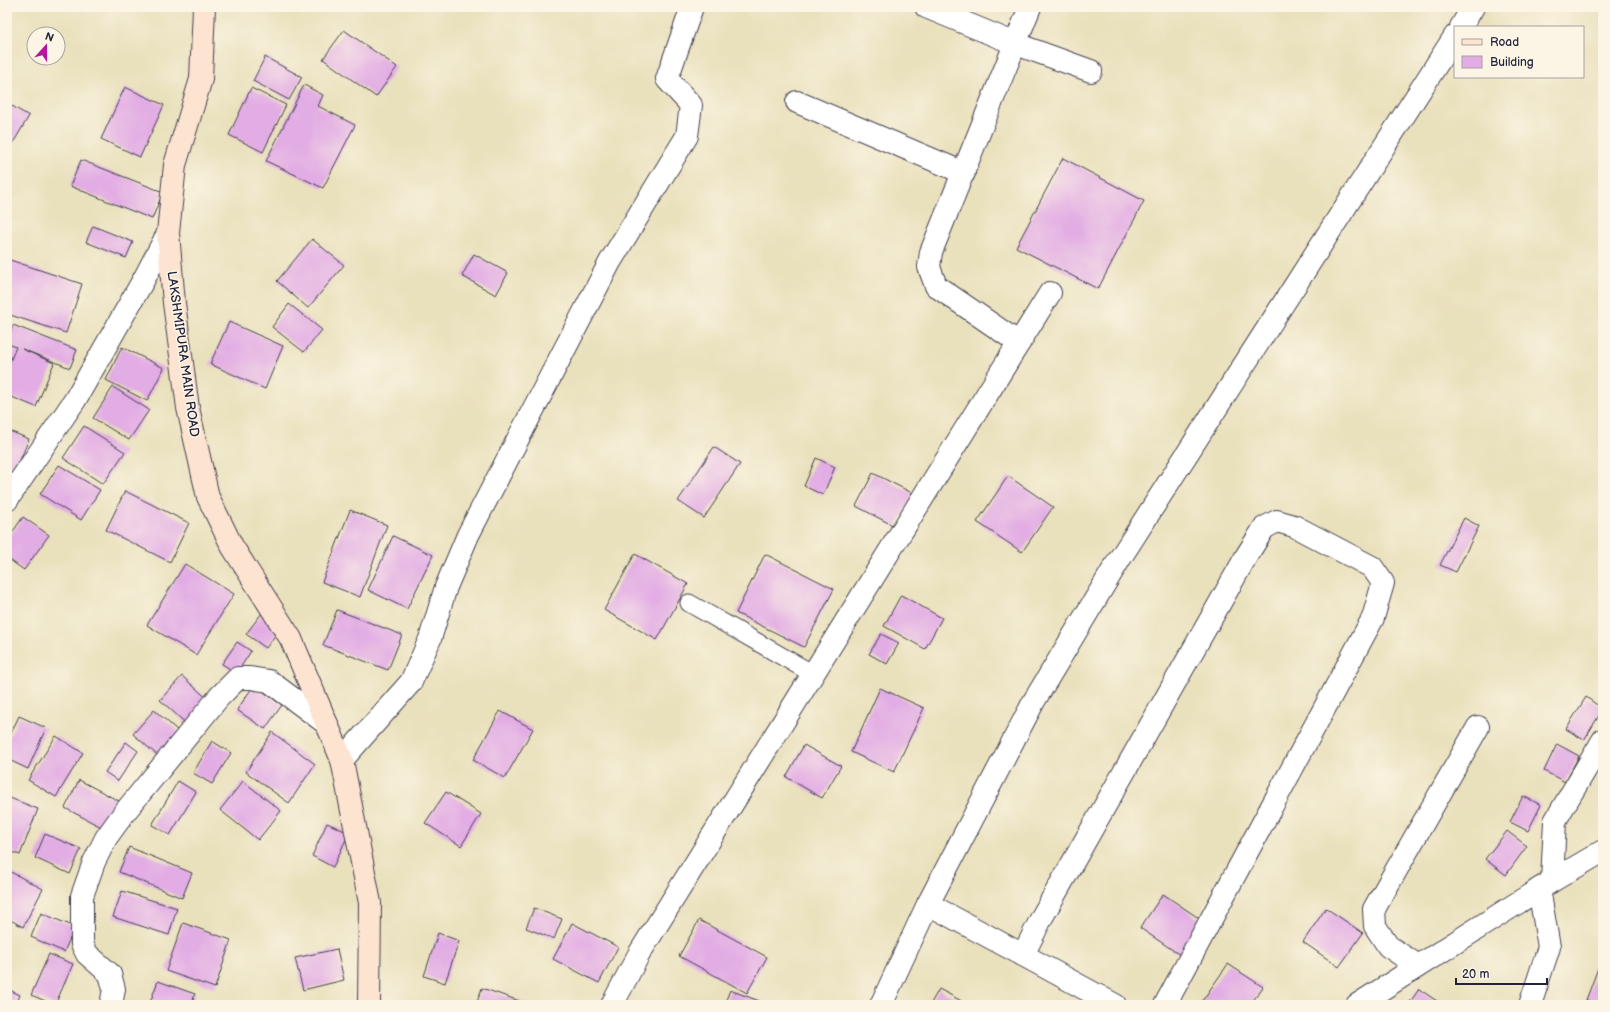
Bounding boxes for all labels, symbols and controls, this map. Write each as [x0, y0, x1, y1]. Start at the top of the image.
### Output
north arrow [26, 26, 66, 66]
legend [1454, 26, 1584, 78]
text: N [43, 30, 56, 45]
text: Road [1490, 35, 1519, 50]
text: Building [1490, 55, 1534, 70]
street label: LAKSHMIPURA MAIN ROAD [163, 270, 203, 438]
scale bar [1456, 960, 1547, 986]
text: 20 m [1462, 967, 1489, 982]

